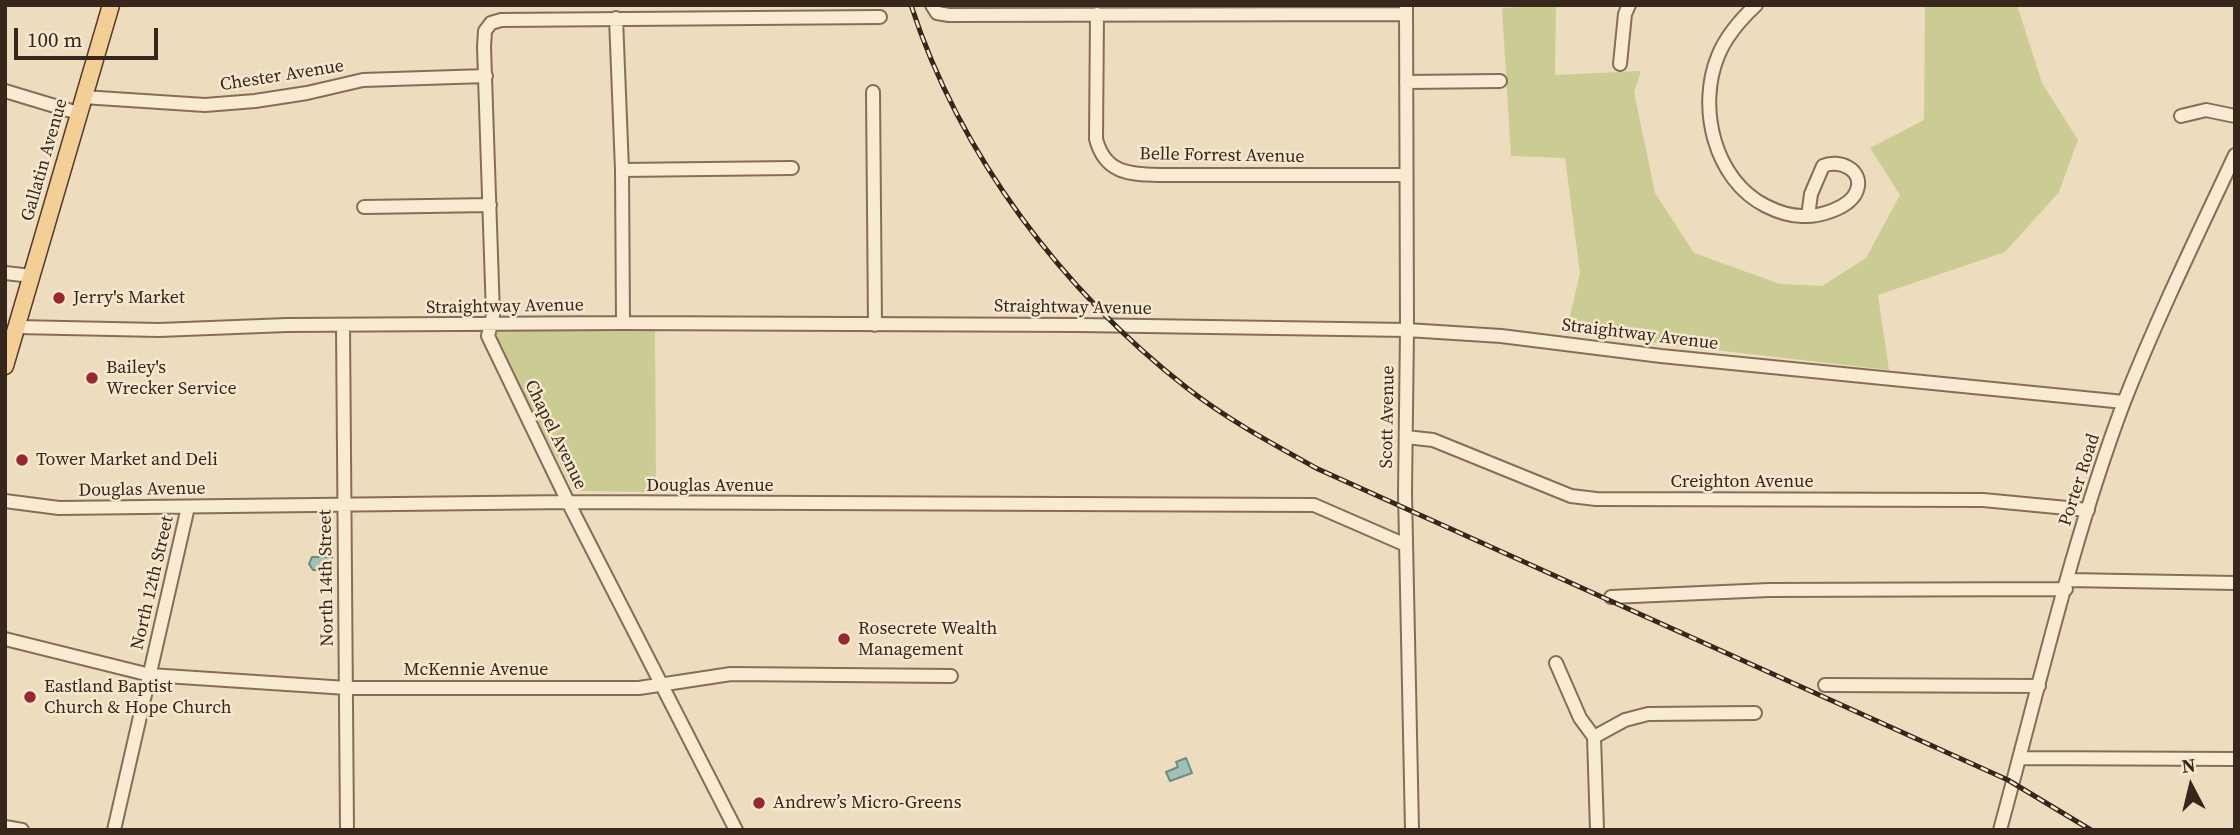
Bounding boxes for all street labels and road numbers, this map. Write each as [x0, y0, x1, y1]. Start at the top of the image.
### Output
street label: Chester Avenue [219, 56, 345, 96]
street label: Gallatin Avenue [17, 96, 73, 224]
street label: Belle Forrest Avenue [1139, 144, 1305, 168]
street label: Straightway Avenue [426, 295, 584, 319]
street label: Straightway Avenue [994, 296, 1152, 320]
street label: Straightway Avenue [1560, 315, 1720, 355]
street label: Scott Avenue [1376, 365, 1400, 469]
street label: Chapel Avenue [519, 377, 591, 493]
street label: Porter Road [2055, 431, 2105, 529]
street label: Creighton Avenue [1670, 471, 1814, 493]
street label: Douglas Avenue [646, 475, 774, 497]
street label: Douglas Avenue [78, 478, 206, 502]
street label: North 14th Street [315, 509, 339, 647]
street label: North 12th Street [127, 514, 179, 652]
street label: McKennie Avenue [404, 659, 548, 681]

